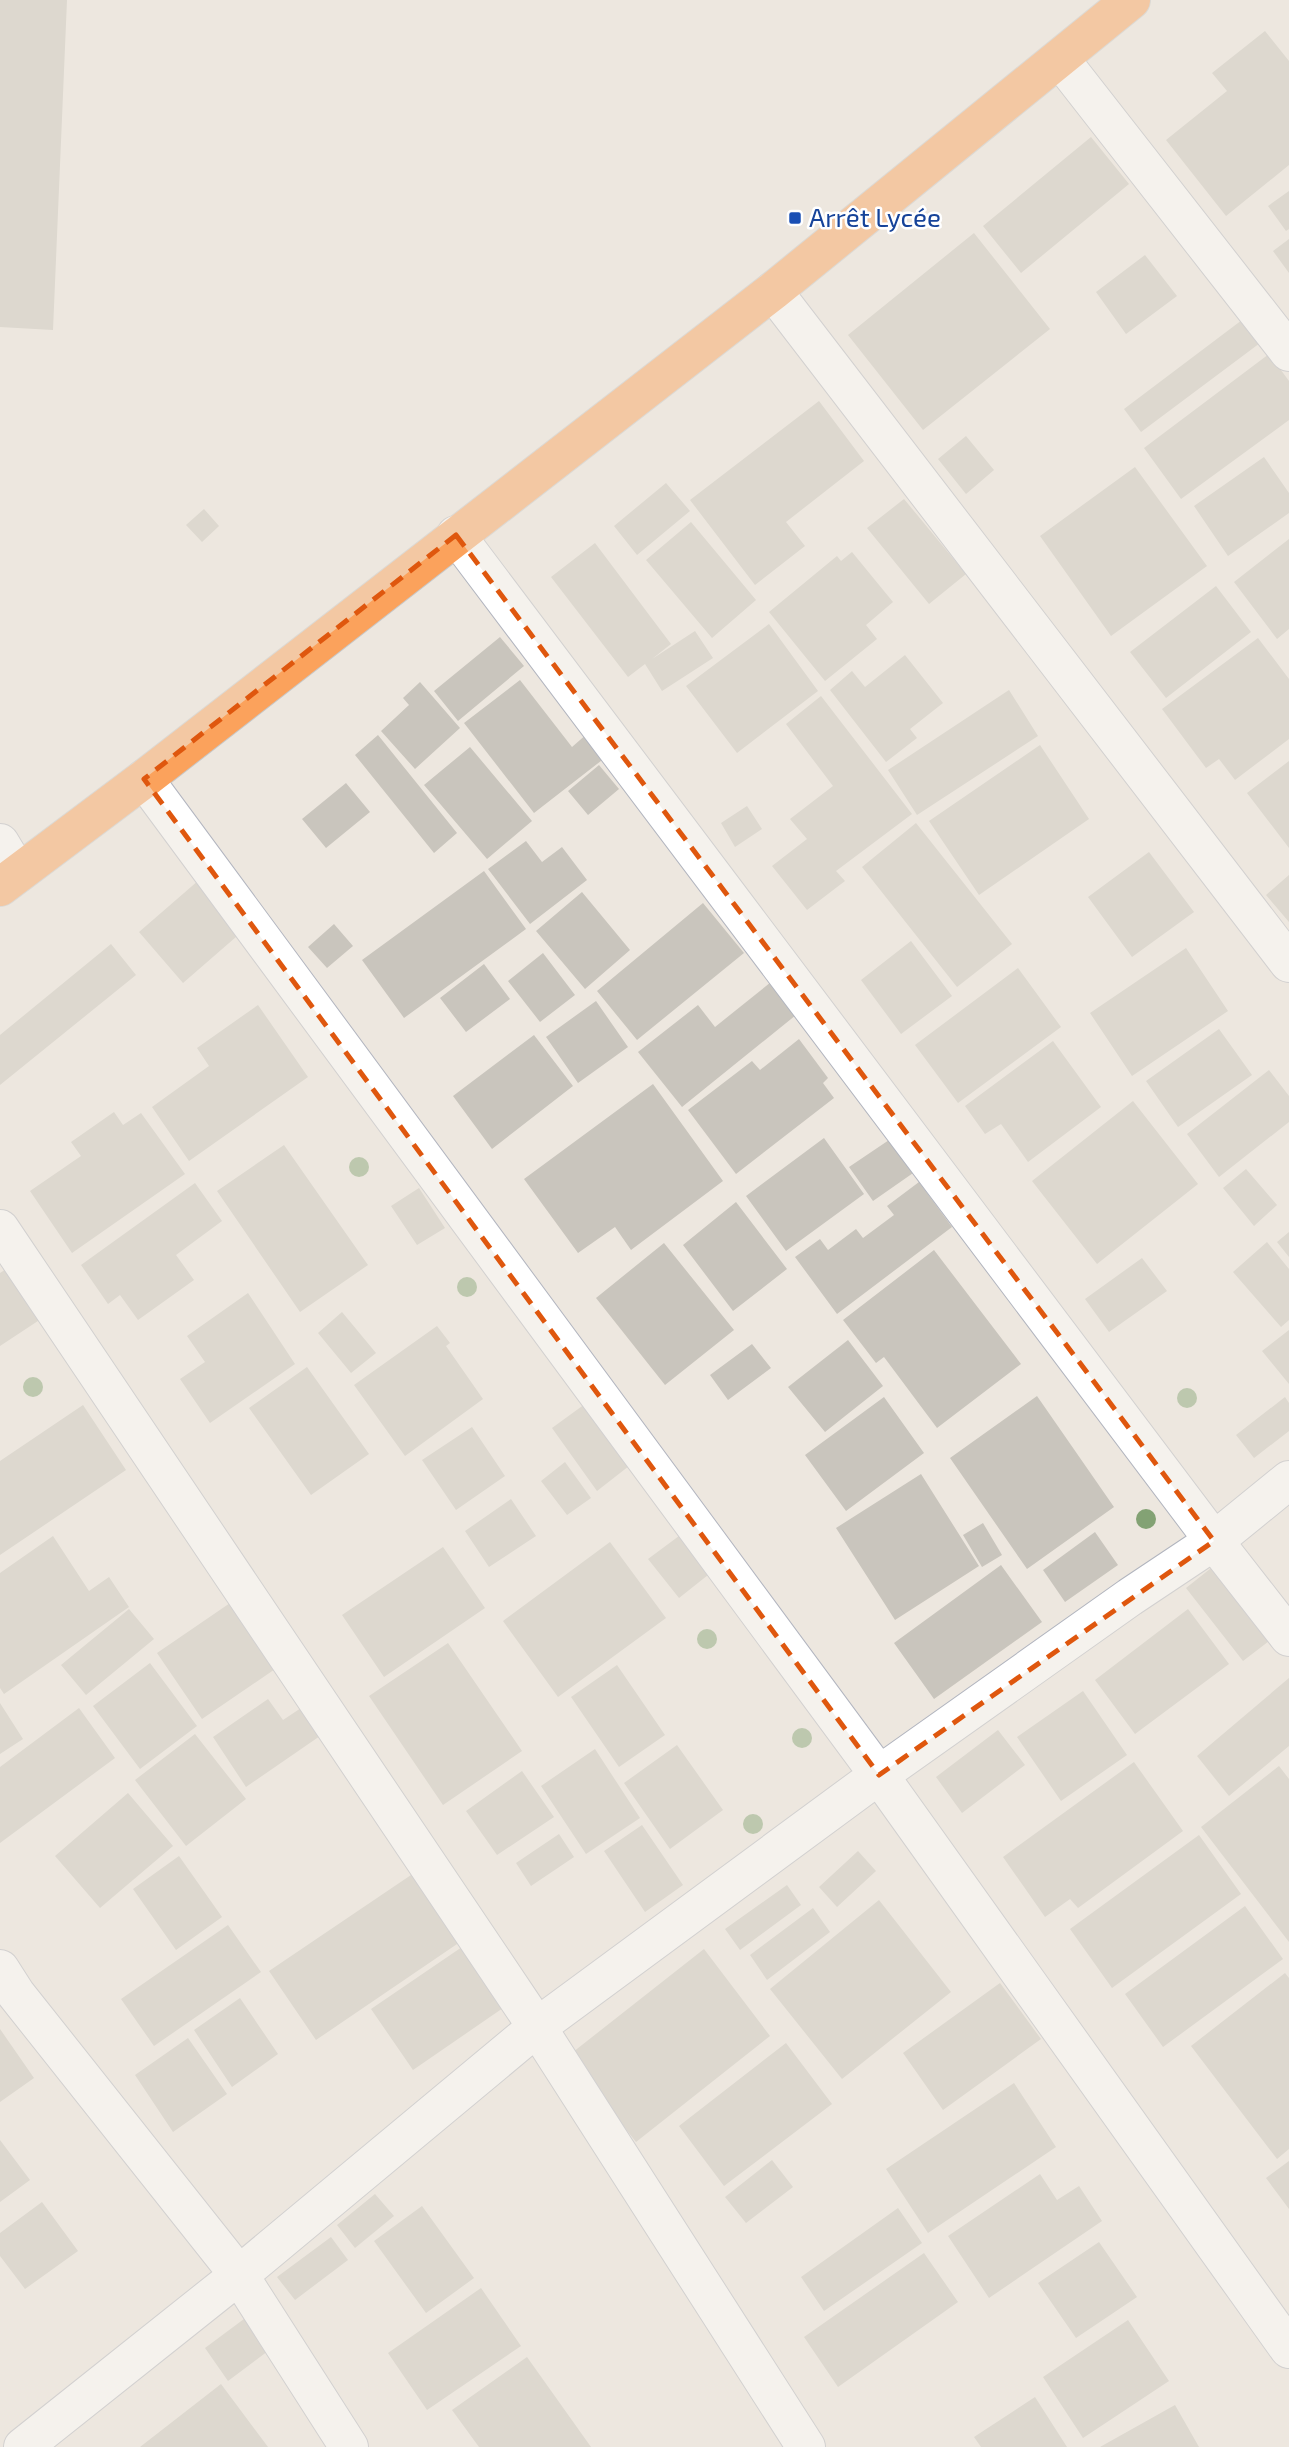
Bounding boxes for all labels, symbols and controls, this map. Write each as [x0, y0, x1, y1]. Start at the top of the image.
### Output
place label: Arrêt Lycée [809, 201, 941, 232]
marker: Arrêt Lycée [787, 210, 803, 226]

